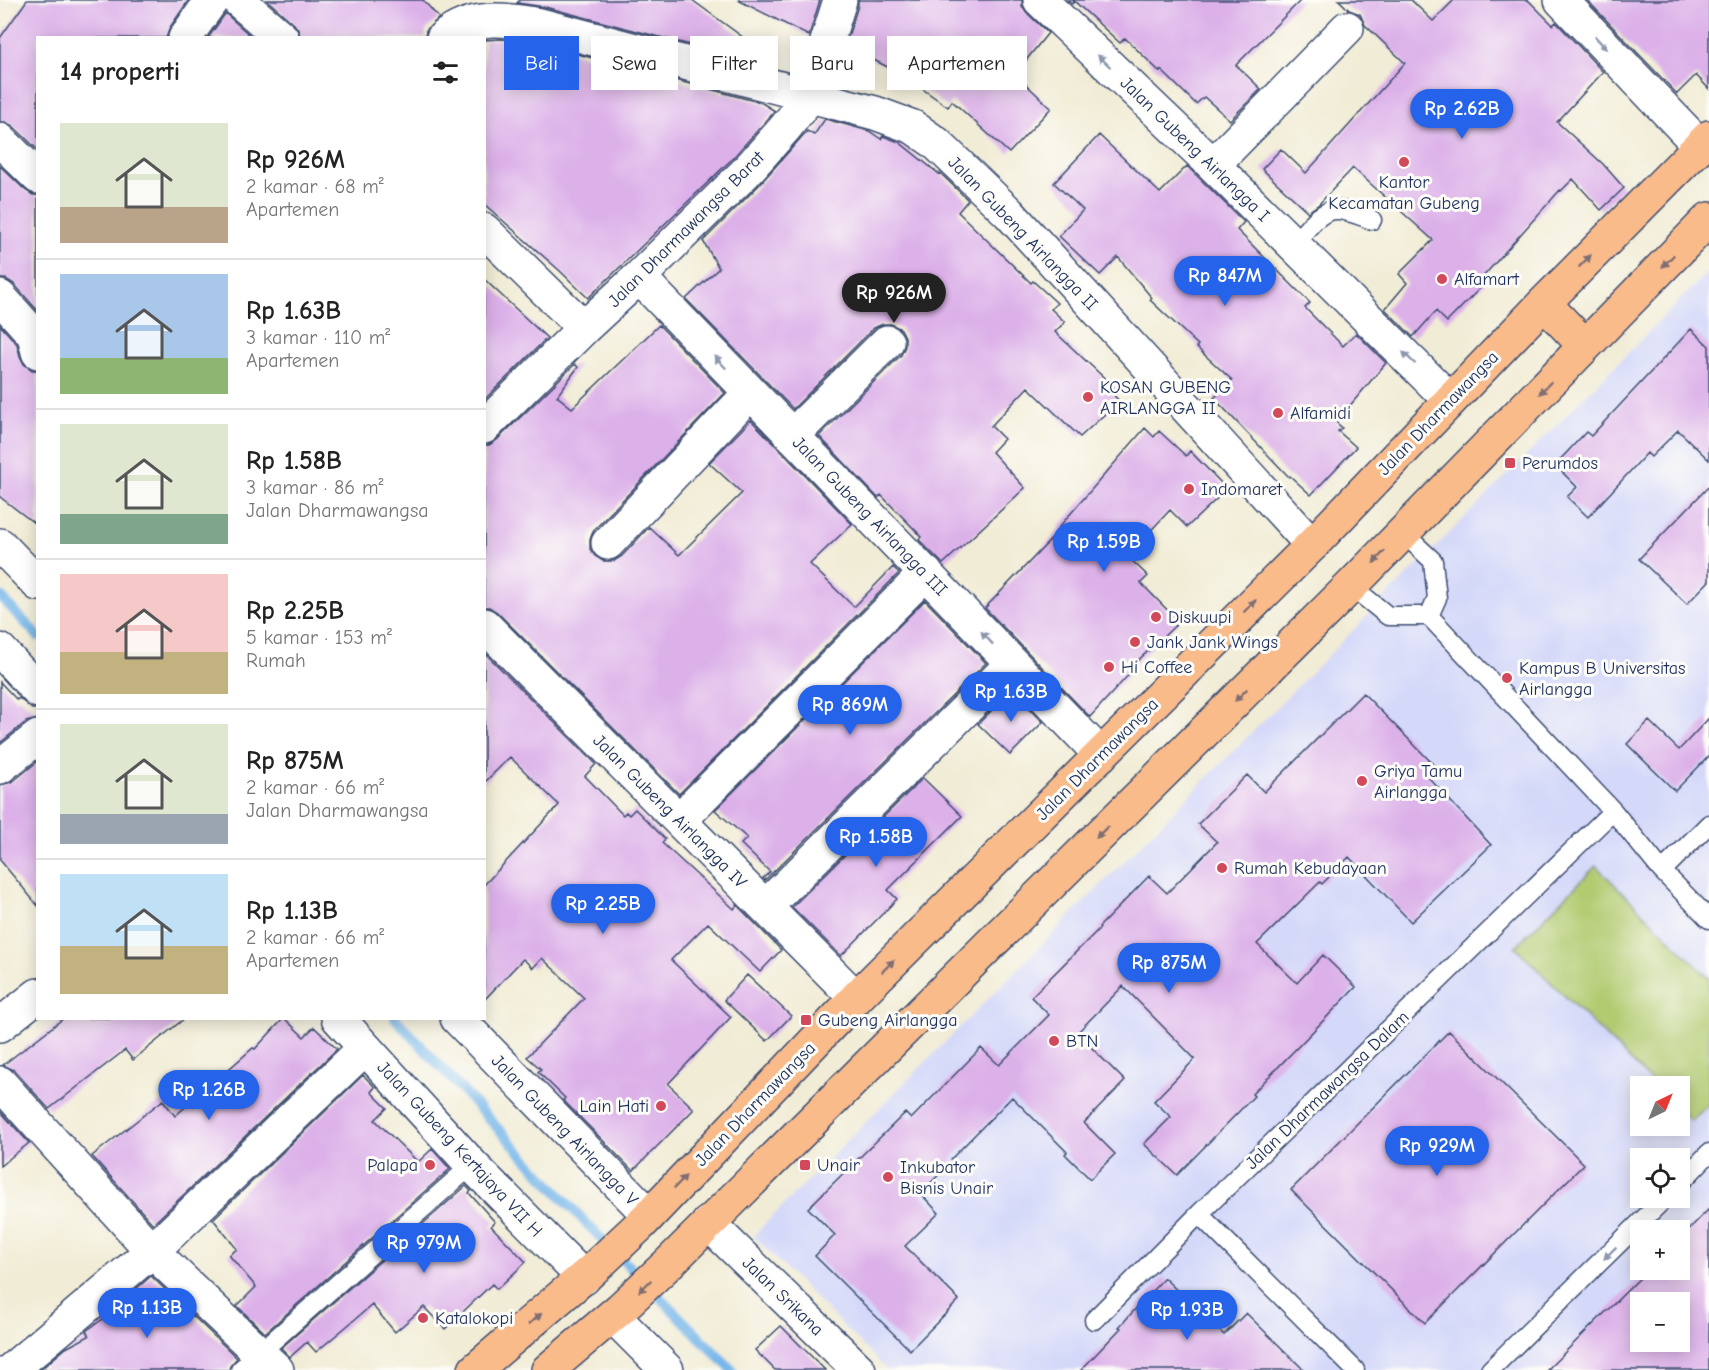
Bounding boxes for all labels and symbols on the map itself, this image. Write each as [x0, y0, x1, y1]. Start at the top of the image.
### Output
one-way arrow [1594, 35, 1608, 49]
one-way arrow [1097, 55, 1112, 68]
street label: Jalan Gubeng Airlangga I [1116, 73, 1274, 226]
pin: Rp 2.62B [1400, 89, 1524, 140]
street label: Jalan Dharmawangsa Barat [604, 146, 769, 312]
street label: Jalan Gubeng Airlangga II [943, 152, 1102, 315]
marker: Kantor Kecamatan Gubeng [1397, 155, 1411, 169]
place label: Kantor Kecamatan Gubeng [1328, 172, 1480, 214]
one-way arrow [1661, 254, 1675, 269]
one-way arrow [1577, 255, 1591, 269]
pin: Rp 847M [1170, 256, 1280, 307]
place label: Alfamart [1454, 269, 1520, 290]
marker: Alfamart [1435, 272, 1449, 286]
pin: Rp 926M [839, 273, 949, 324]
street label: Jalan Dharmawangsa [1374, 347, 1503, 480]
one-way arrow [1402, 352, 1416, 366]
one-way arrow [713, 354, 727, 369]
place label: KOSAN GUBENG AIRLANGGA II [1100, 377, 1231, 419]
one-way arrow [1538, 380, 1552, 394]
marker: KOSAN GUBENG AIRLANGGA II [1081, 390, 1095, 404]
place label: Alfamidi [1290, 403, 1351, 424]
marker: Alfamidi [1271, 406, 1285, 420]
street label: Jalan Gubeng Airlangga III [788, 432, 951, 600]
place label: Perumdos [1522, 453, 1598, 474]
marker: Perumdos [1503, 456, 1517, 470]
place label: Indomaret [1201, 479, 1283, 500]
marker: Indomaret [1182, 482, 1196, 496]
pin: Rp 1.59B [1042, 522, 1166, 573]
one-way arrow [1372, 549, 1386, 563]
one-way arrow [1243, 600, 1257, 614]
place label: Diskuupi [1168, 607, 1232, 628]
marker: Diskuupi [1149, 610, 1163, 624]
one-way arrow [980, 630, 994, 645]
place label: Jank Jank Wings [1147, 632, 1278, 653]
marker: Jank Jank Wings [1128, 635, 1142, 649]
place label: Hi Coffee [1121, 657, 1192, 678]
place label: Kampus B Universitas Airlangga [1519, 658, 1685, 700]
marker: Hi Coffee [1102, 660, 1116, 674]
marker: Kampus B Universitas Airlangga [1500, 671, 1514, 685]
pin: Rp 1.63B [949, 672, 1073, 723]
pin: Rp 869M [795, 685, 905, 736]
one-way arrow [1234, 687, 1248, 701]
street label: Jalan Dharmawangsa [1032, 694, 1163, 825]
street label: Jalan Gubeng Airlangga IV [588, 730, 751, 893]
place label: Griya Tamu Airlangga [1374, 761, 1462, 803]
marker: Griya Tamu Airlangga [1355, 774, 1369, 788]
pin: Rp 1.58B [814, 817, 938, 868]
one-way arrow [1095, 825, 1110, 839]
place label: Rumah Kebudayaan [1234, 858, 1387, 879]
marker: Rumah Kebudayaan [1215, 861, 1229, 875]
pin: Rp 2.25B [541, 884, 665, 935]
pin: Rp 875M [1114, 943, 1224, 994]
one-way arrow [881, 959, 895, 973]
street label: Jalan Dharmawangsa Dalam [1241, 1007, 1413, 1174]
place label: Gubeng Airlangga [818, 1010, 957, 1031]
marker: Gubeng Airlangga [799, 1013, 813, 1027]
place label: BTN [1066, 1031, 1098, 1052]
marker: BTN [1047, 1034, 1061, 1048]
street label: Jalan Dharmawangsa [691, 1038, 820, 1171]
street label: Jalan Gubeng Airlangga V [487, 1050, 643, 1210]
street label: Jalan Gubeng Kertajaya VII H [373, 1057, 547, 1242]
pin: Rp 1.26B [147, 1070, 271, 1121]
north arrow [1630, 1076, 1690, 1136]
place label: Lain Hati [579, 1096, 649, 1117]
marker: Lain Hati [654, 1099, 668, 1113]
pin: Rp 929M [1382, 1126, 1492, 1177]
place label: Palapa [367, 1155, 418, 1176]
place label: Unair [817, 1155, 861, 1176]
place label: Inkubator Bisnis Unair [900, 1157, 994, 1199]
marker: Palapa [423, 1158, 437, 1172]
marker: Unair [798, 1158, 812, 1172]
marker: Inkubator Bisnis Unair [881, 1170, 895, 1184]
one-way arrow [673, 1176, 687, 1190]
pin: Rp 979M [369, 1223, 479, 1274]
one-way arrow [1603, 1245, 1617, 1259]
street label: Jalan Srikana [738, 1252, 828, 1340]
one-way arrow [638, 1278, 652, 1292]
pin: Rp 1.13B [85, 1288, 209, 1339]
pin: Rp 1.93B [1125, 1290, 1249, 1341]
place label: Katalokopi [435, 1308, 513, 1329]
marker: Katalokopi [416, 1311, 430, 1325]
one-way arrow [527, 1312, 543, 1325]

